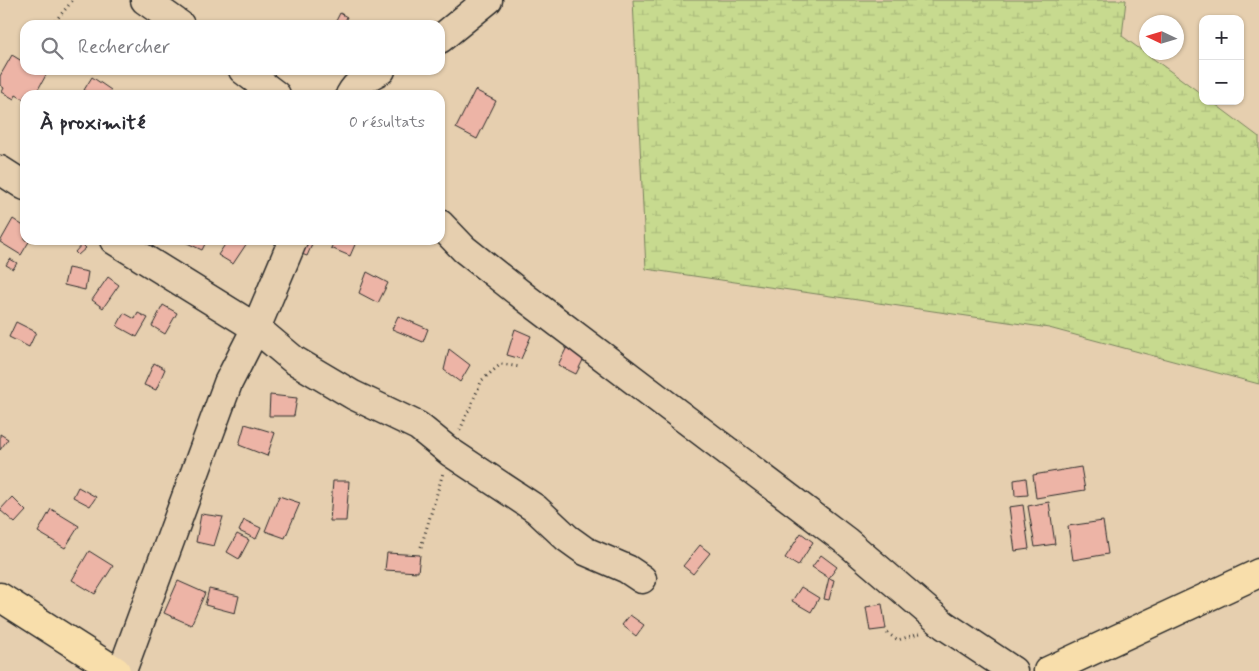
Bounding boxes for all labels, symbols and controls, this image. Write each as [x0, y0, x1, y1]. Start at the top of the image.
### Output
north arrow [1139, 15, 1184, 60]
map controls [1199, 15, 1244, 105]
button: + [1199, 15, 1244, 60]
search box [20, 20, 445, 75]
icon: search [38, 34, 66, 62]
text: Rechercher [78, 35, 170, 60]
button: − [1199, 60, 1244, 105]
text: À proximité [40, 109, 146, 137]
text: 0 résultats [349, 112, 425, 133]

